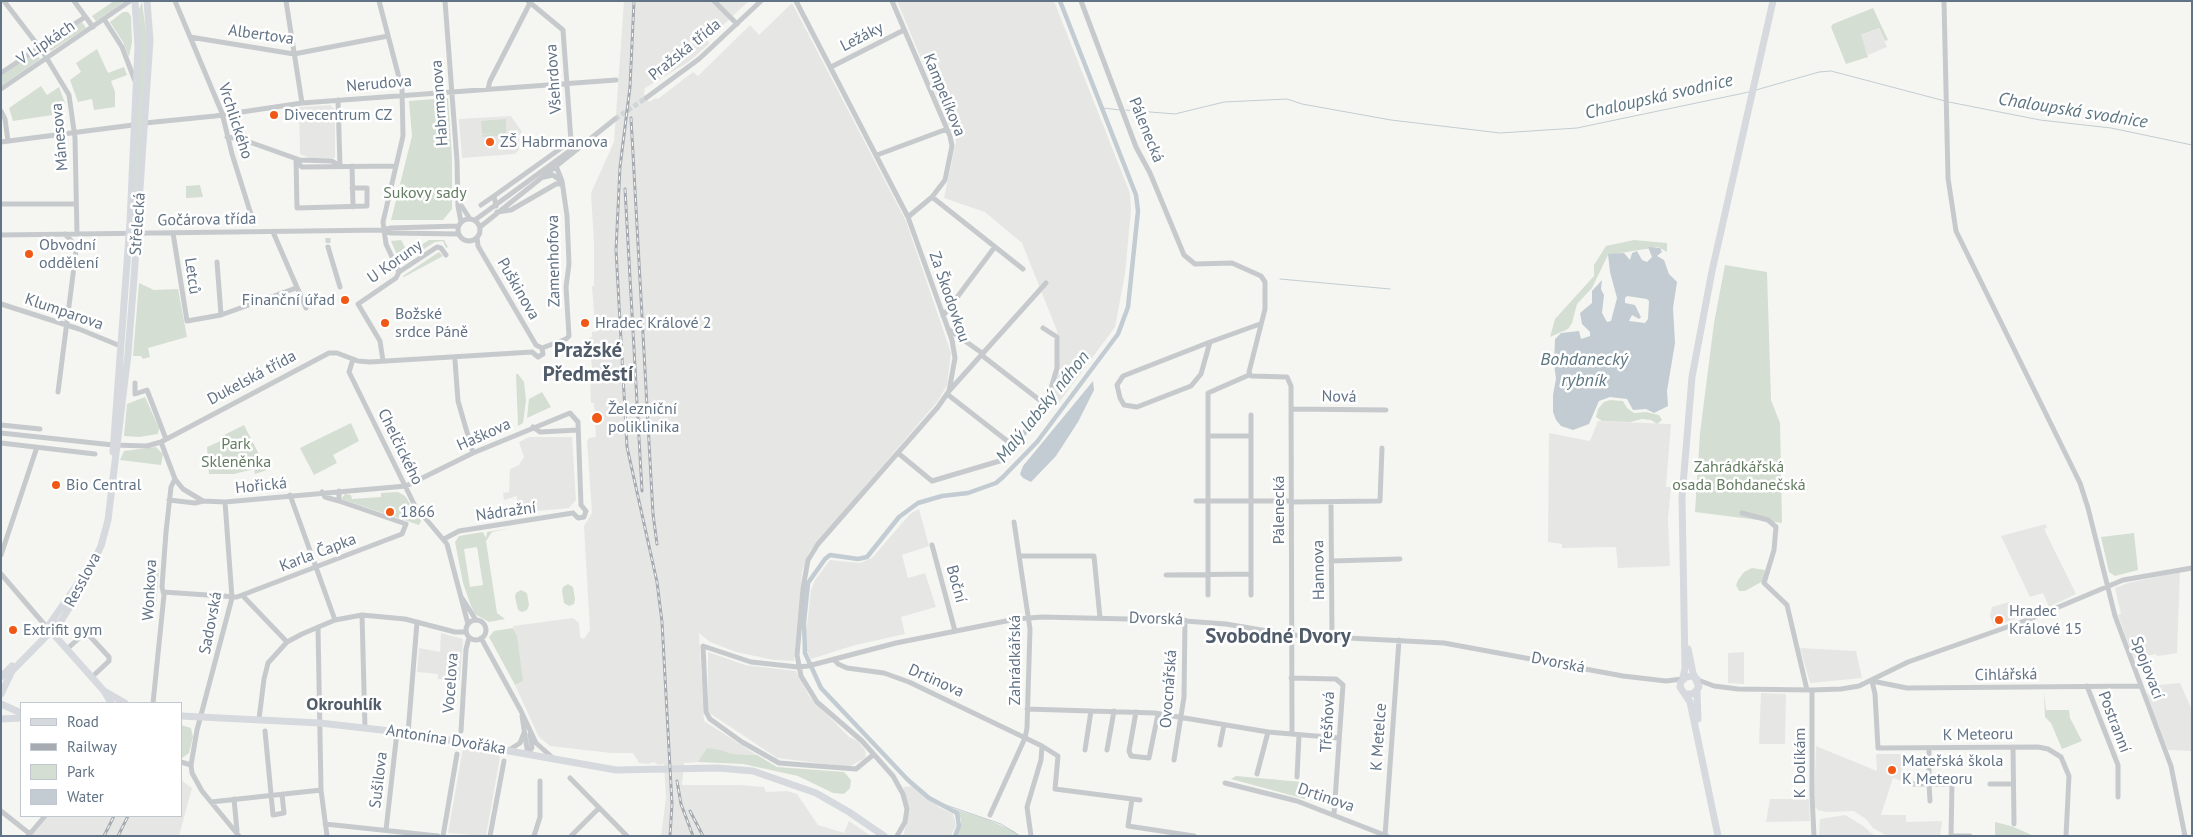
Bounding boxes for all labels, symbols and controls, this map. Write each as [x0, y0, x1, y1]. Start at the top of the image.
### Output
street label: Pražská třída [645, 15, 725, 85]
street label: V Lipkách [13, 17, 79, 69]
street label: Ležáky [837, 18, 887, 56]
street label: Albertova [227, 21, 295, 49]
street label: Všehrdova [542, 43, 566, 115]
street label: Kampelíkova [919, 51, 969, 139]
street label: Habrmanova [427, 59, 453, 147]
water label: Chaloupská svodnice [1583, 69, 1735, 125]
street label: Nerudova [345, 72, 413, 96]
street label: Vrchlického [214, 81, 256, 161]
water label: Chaloupská svodnice [1997, 89, 2149, 133]
street label: Pálenecká [1124, 95, 1168, 165]
street label: Mánesova [47, 102, 73, 172]
place label: Divecentrum CZ [284, 105, 392, 125]
marker: Divecentrum CZ [268, 109, 280, 121]
place label: ZŠ Habrmanova [500, 132, 608, 152]
marker: ZŠ Habrmanova [484, 136, 496, 148]
park label: Sukovy sady [383, 183, 467, 203]
street label: Střelecká [126, 192, 150, 256]
street label: Gočárova třída [157, 210, 257, 230]
street label: Zamenhofova [544, 215, 564, 307]
place label: Obvodní oddělení [39, 235, 99, 273]
street label: U Koruny [364, 236, 426, 288]
marker: Obvodní oddělení [23, 248, 35, 260]
street label: Za Škodovkou [925, 249, 973, 345]
street label: Puškinova [493, 255, 543, 323]
street label: Letců [180, 257, 204, 295]
street label: Klumparova [22, 290, 106, 334]
place label: Finanční úřad [242, 290, 335, 310]
marker: Finanční úřad [339, 294, 351, 306]
place label: Božské srdce Páně [395, 304, 468, 342]
place label: Hradec Králové 2 [595, 313, 712, 333]
marker: Božské srdce Páně [379, 317, 391, 329]
marker: Hradec Králové 2 [579, 317, 591, 329]
district label: Pražské Předměstí [543, 338, 633, 388]
street label: Dukelská třída [204, 347, 300, 409]
water label: Malý labský náhon [992, 347, 1094, 467]
water label: Bohdanecký rybník [1540, 349, 1628, 392]
street label: Nová [1321, 387, 1357, 407]
place label: Železniční poliklinika [608, 399, 679, 437]
street label: Chelčického [373, 406, 427, 488]
marker: Železniční poliklinika [590, 411, 604, 425]
street label: Haškova [454, 415, 514, 455]
park label: Park Skleněnka [201, 434, 271, 472]
park label: Zahrádkářská osada Bohdanečská [1672, 457, 1806, 495]
street label: Hořická [234, 474, 288, 498]
place label: Bio Central [66, 475, 141, 495]
street label: Pálenecká [1269, 476, 1289, 544]
marker: Bio Central [50, 479, 62, 491]
street label: Nádražní [475, 498, 537, 526]
place label: 1866 [400, 502, 435, 522]
marker: 1866 [384, 506, 396, 518]
street label: Karla Čapka [277, 530, 359, 576]
street label: Hannova [1309, 540, 1329, 600]
street label: Resslova [61, 549, 105, 611]
street label: Wonkova [139, 559, 161, 621]
street label: Boční [942, 563, 970, 605]
street label: Sadovská [196, 590, 226, 656]
place label: Hradec Králové 15 [2009, 601, 2082, 639]
street label: Dvorská [1129, 608, 1183, 630]
marker: Hradec Králové 15 [1993, 614, 2005, 626]
street label: Zahrádkářská [1005, 615, 1025, 705]
place label: Extrifit gym [23, 620, 102, 640]
marker: Extrifit gym [7, 624, 19, 636]
district label: Svobodné Dvory [1205, 624, 1351, 650]
street label: Spojovací [2126, 634, 2168, 702]
street label: Dvorská [1530, 648, 1586, 678]
street label: Ovocnářská [1157, 649, 1181, 729]
street label: Vocelova [439, 652, 463, 714]
street label: Drtinova [905, 660, 967, 702]
street label: Cihlářská [1975, 665, 2037, 685]
street label: Postranní [2094, 689, 2134, 755]
street label: Třešňová [1317, 691, 1339, 753]
district label: Okrouhlík [306, 694, 382, 716]
legend [20, 702, 182, 817]
street label: K Metelce [1367, 702, 1391, 772]
text: Road [67, 712, 99, 731]
street label: Antonína Dvořáka [385, 721, 507, 759]
street label: K Meteoru [1943, 725, 2013, 745]
street label: K Dolíkám [1790, 728, 1810, 798]
text: Railway [67, 737, 117, 756]
street label: Sušilova [366, 751, 392, 809]
place label: Mateřská škola K Meteoru [1902, 751, 2003, 789]
text: Park [67, 762, 95, 781]
marker: Mateřská škola K Meteoru [1886, 764, 1898, 776]
street label: Drtinova [1295, 779, 1357, 817]
text: Water [67, 787, 104, 806]

